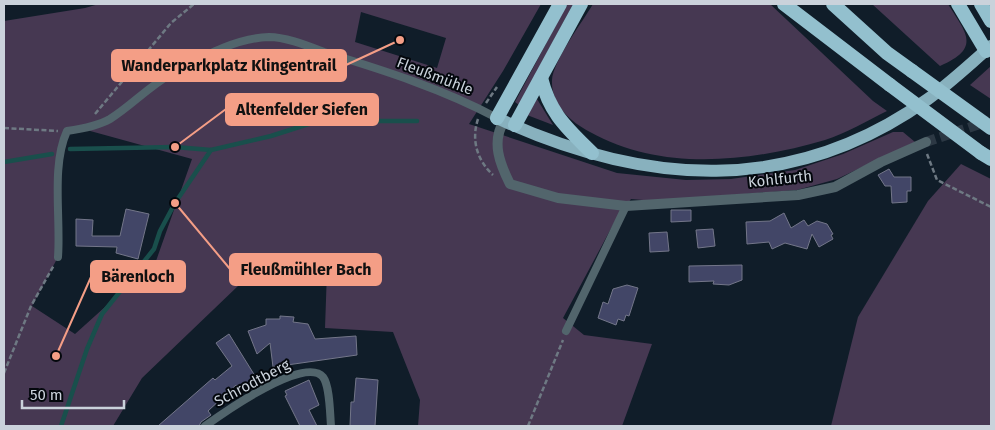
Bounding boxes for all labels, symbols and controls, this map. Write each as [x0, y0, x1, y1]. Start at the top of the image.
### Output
callout: Wanderparkplatz Klingentrail [112, 50, 346, 81]
street label: Fleußmühle [394, 53, 476, 99]
text: Wanderparkplatz Klingentrail [122, 56, 337, 75]
callout: Altenfelder Siefen [226, 94, 378, 125]
text: Altenfelder Siefen [235, 100, 368, 119]
street label: Kohlfurth [747, 167, 813, 191]
callout: Fleußmühler Bach [230, 254, 381, 285]
text: Fleußmühler Bach [240, 260, 372, 279]
callout: Bärenloch [91, 261, 185, 292]
text: Bärenloch [101, 267, 175, 286]
street label: Schrodtberg [211, 355, 293, 410]
scale bar [22, 378, 125, 410]
text: 50 m [30, 386, 63, 404]

